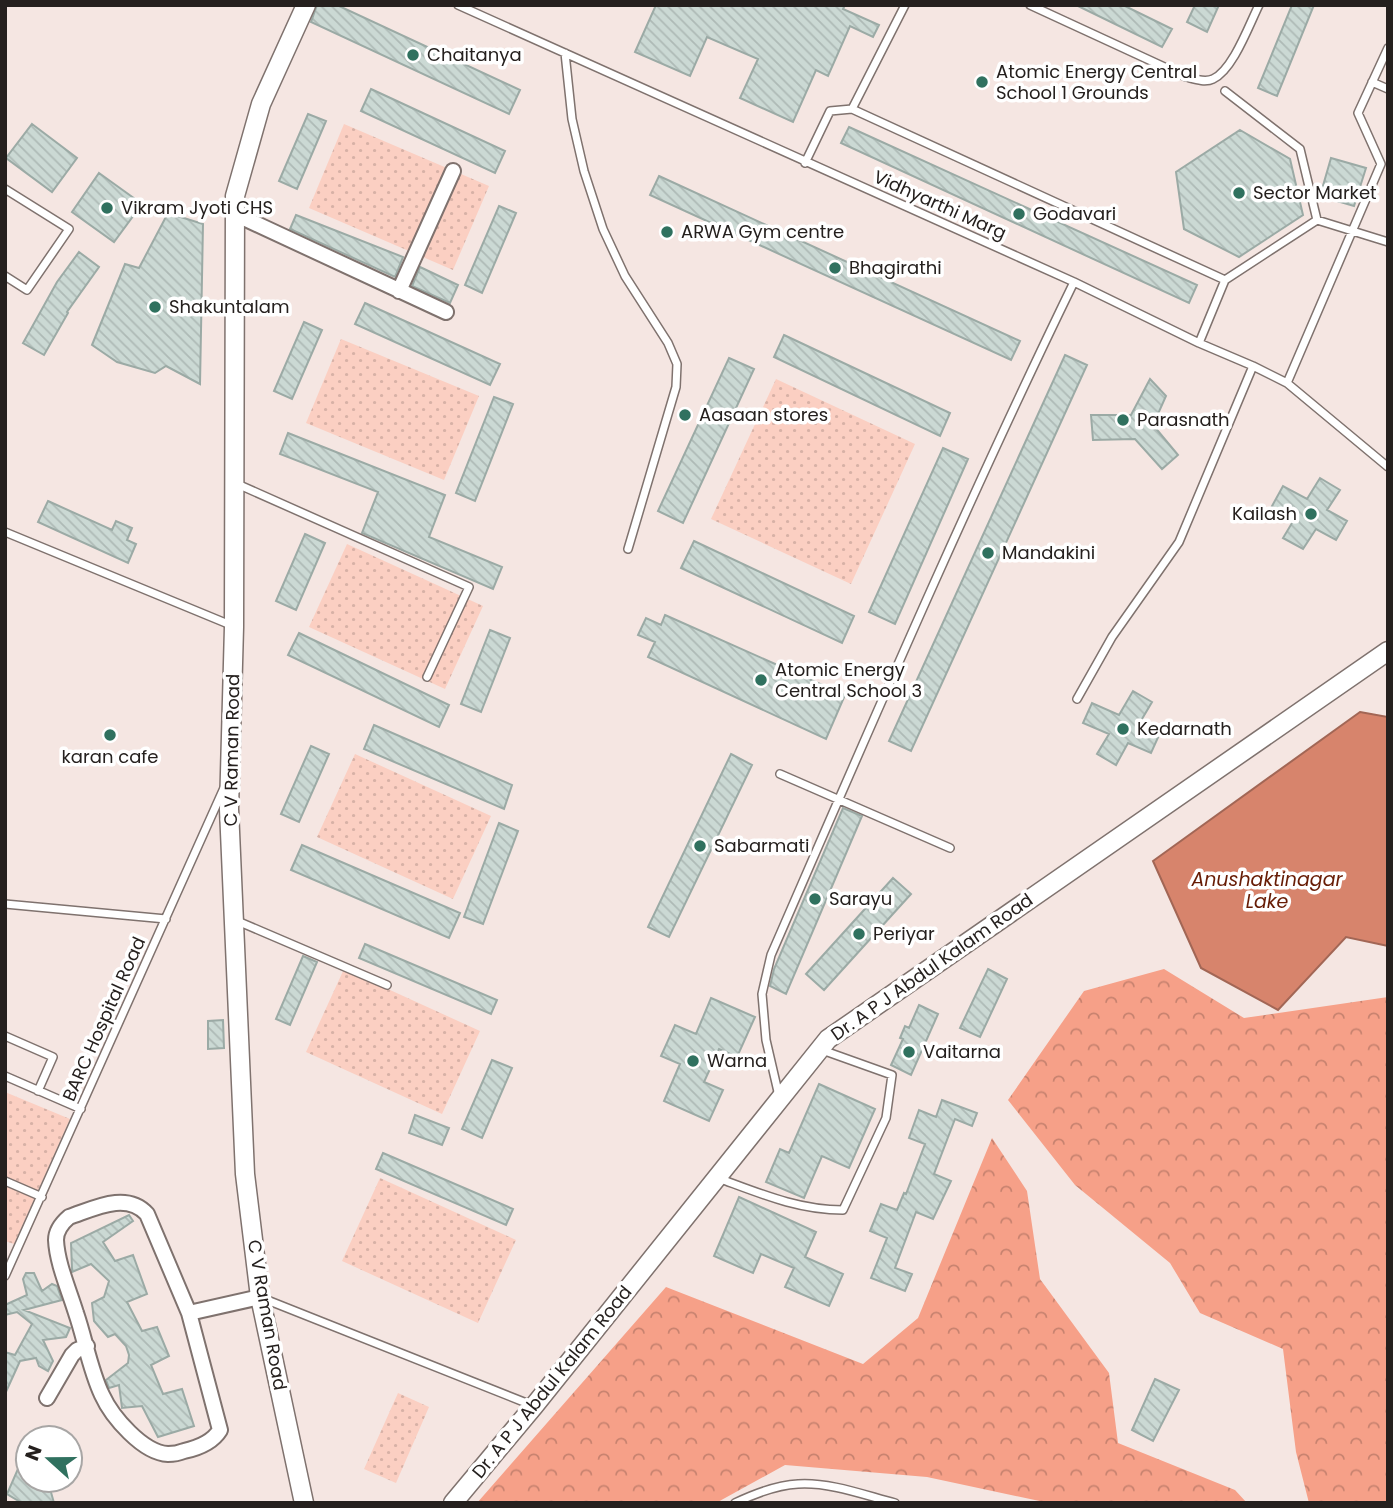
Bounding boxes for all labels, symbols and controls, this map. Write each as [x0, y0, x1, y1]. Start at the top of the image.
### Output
place label: Chaitanya [427, 42, 522, 67]
marker: Chaitanya [405, 47, 421, 63]
place label: Atomic Energy Central School 1 Grounds [996, 59, 1197, 105]
marker: Atomic Energy Central School 1 Grounds [974, 74, 990, 90]
street label: Vidhyarthi Marg [870, 164, 1011, 245]
place label: Sector Market [1253, 180, 1377, 205]
marker: Sector Market [1231, 185, 1247, 201]
place label: Vikram Jyoti CHS [121, 195, 273, 220]
marker: Vikram Jyoti CHS [99, 200, 115, 216]
place label: Godavari [1033, 201, 1116, 226]
marker: Godavari [1011, 206, 1027, 222]
place label: ARWA Gym centre [681, 219, 844, 244]
marker: ARWA Gym centre [659, 224, 675, 240]
place label: Bhagirathi [849, 255, 942, 280]
marker: Bhagirathi [827, 260, 843, 276]
place label: Shakuntalam [169, 294, 289, 319]
marker: Shakuntalam [147, 299, 163, 315]
place label: Aasaan stores [699, 402, 828, 427]
marker: Aasaan stores [677, 407, 693, 423]
place label: Parasnath [1137, 407, 1230, 432]
marker: Parasnath [1115, 412, 1131, 428]
place label: Kailash [1232, 501, 1297, 526]
marker: Kailash [1303, 506, 1319, 522]
place label: Mandakini [1002, 540, 1095, 565]
marker: Mandakini [980, 545, 996, 561]
place label: Atomic Energy Central School 3 [775, 657, 922, 703]
marker: Atomic Energy Central School 3 [753, 672, 769, 688]
street label: C V Raman Road [218, 673, 245, 827]
place label: Kedarnath [1137, 716, 1232, 741]
marker: Kedarnath [1115, 721, 1131, 737]
marker: karan cafe [102, 727, 118, 743]
place label: karan cafe [62, 744, 158, 769]
place label: Sabarmati [714, 833, 809, 858]
marker: Sabarmati [692, 838, 708, 854]
water label: Anushaktinagar Lake [1190, 866, 1344, 915]
place label: Sarayu [829, 886, 892, 911]
street label: Dr. A P J Abdul Kalam Road [826, 887, 1038, 1046]
marker: Sarayu [807, 891, 823, 907]
place label: Periyar [873, 921, 935, 946]
marker: Periyar [851, 926, 867, 942]
street label: BARC Hospital Road [56, 933, 151, 1105]
place label: Vaitarna [923, 1039, 1001, 1064]
marker: Vaitarna [901, 1044, 917, 1060]
place label: Warna [707, 1048, 767, 1073]
marker: Warna [685, 1053, 701, 1069]
street label: C V Raman Road [242, 1238, 293, 1392]
street label: Dr. A P J Abdul Kalam Road [466, 1280, 637, 1483]
north arrow [14, 1424, 84, 1494]
text: N [18, 1442, 49, 1465]

